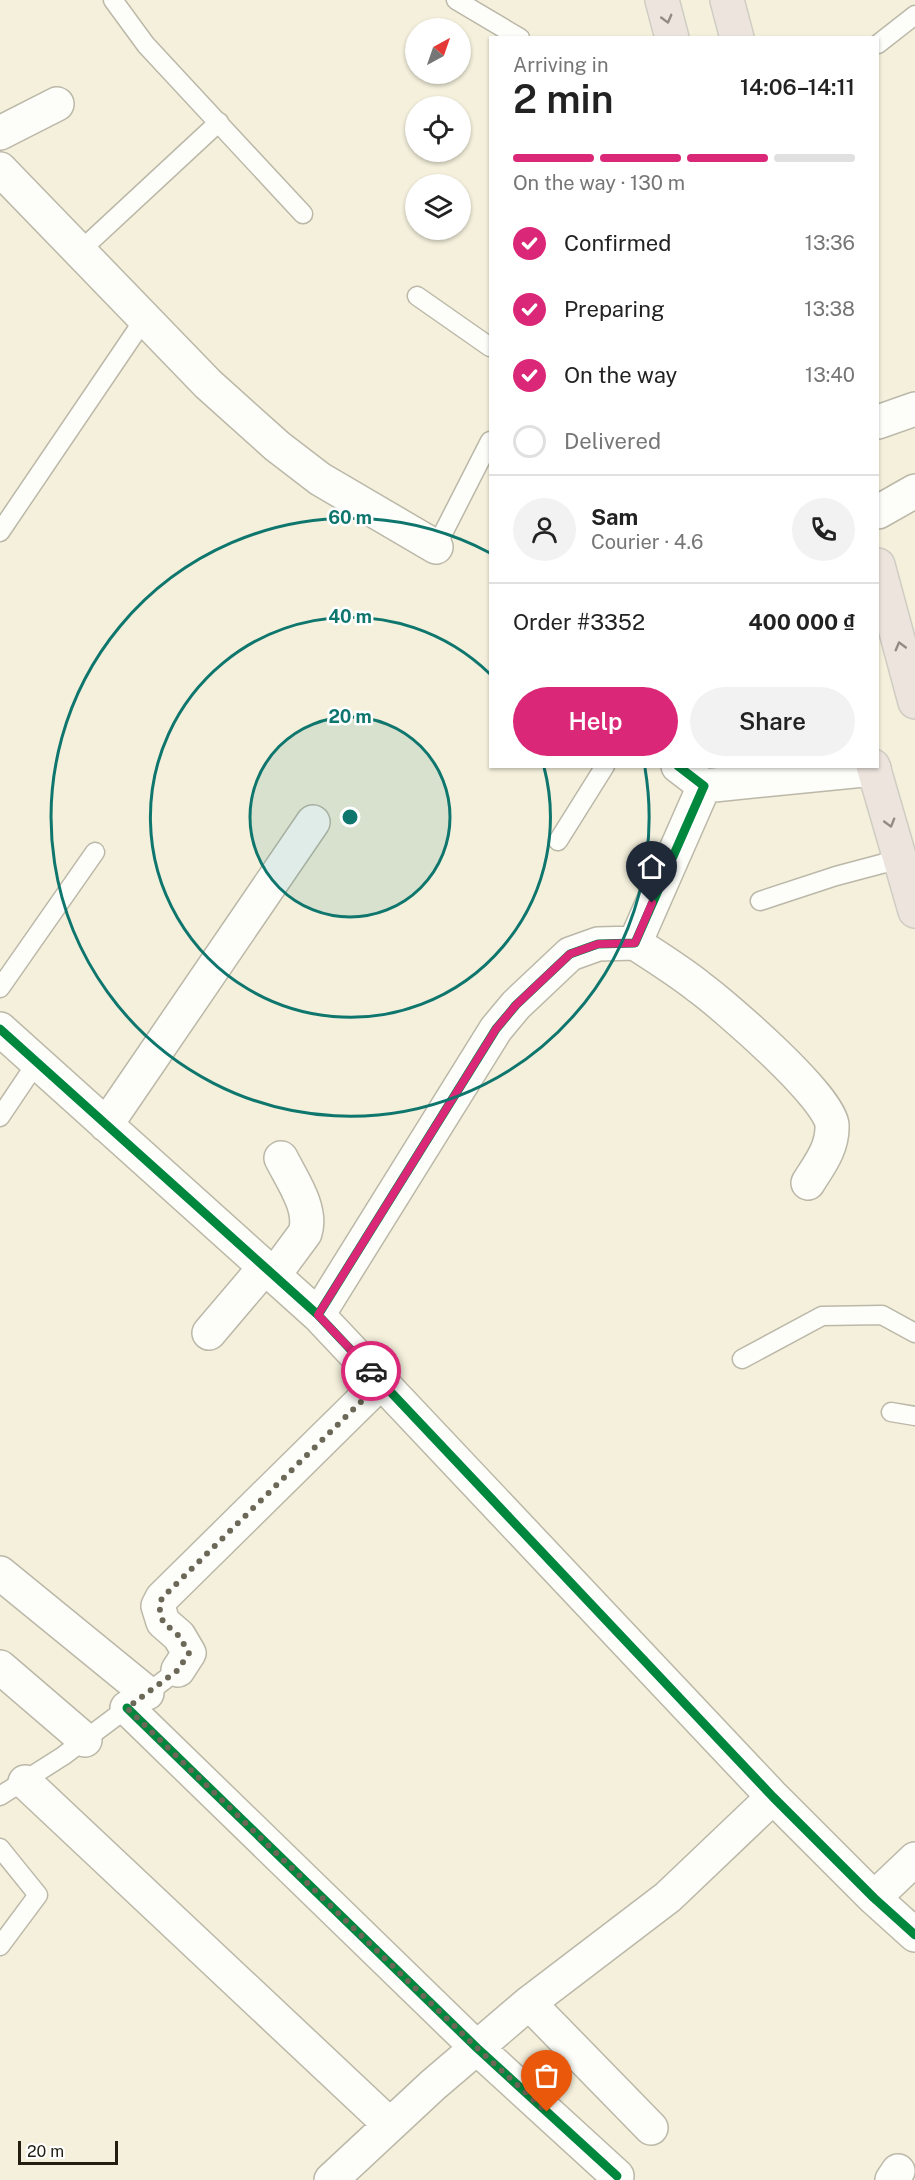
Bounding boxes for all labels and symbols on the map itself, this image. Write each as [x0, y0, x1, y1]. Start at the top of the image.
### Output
one-way arrow [660, 14, 673, 24]
north arrow [405, 18, 471, 84]
text: 60 m [328, 507, 372, 528]
text: 40 m [328, 606, 372, 627]
one-way arrow [894, 641, 907, 651]
text: 20 m [328, 706, 372, 727]
centre of rings [340, 807, 360, 827]
one-way arrow [883, 817, 895, 828]
pin [626, 841, 677, 903]
courier [341, 1341, 401, 1401]
pin [521, 2050, 572, 2112]
scale bar [18, 2138, 118, 2166]

